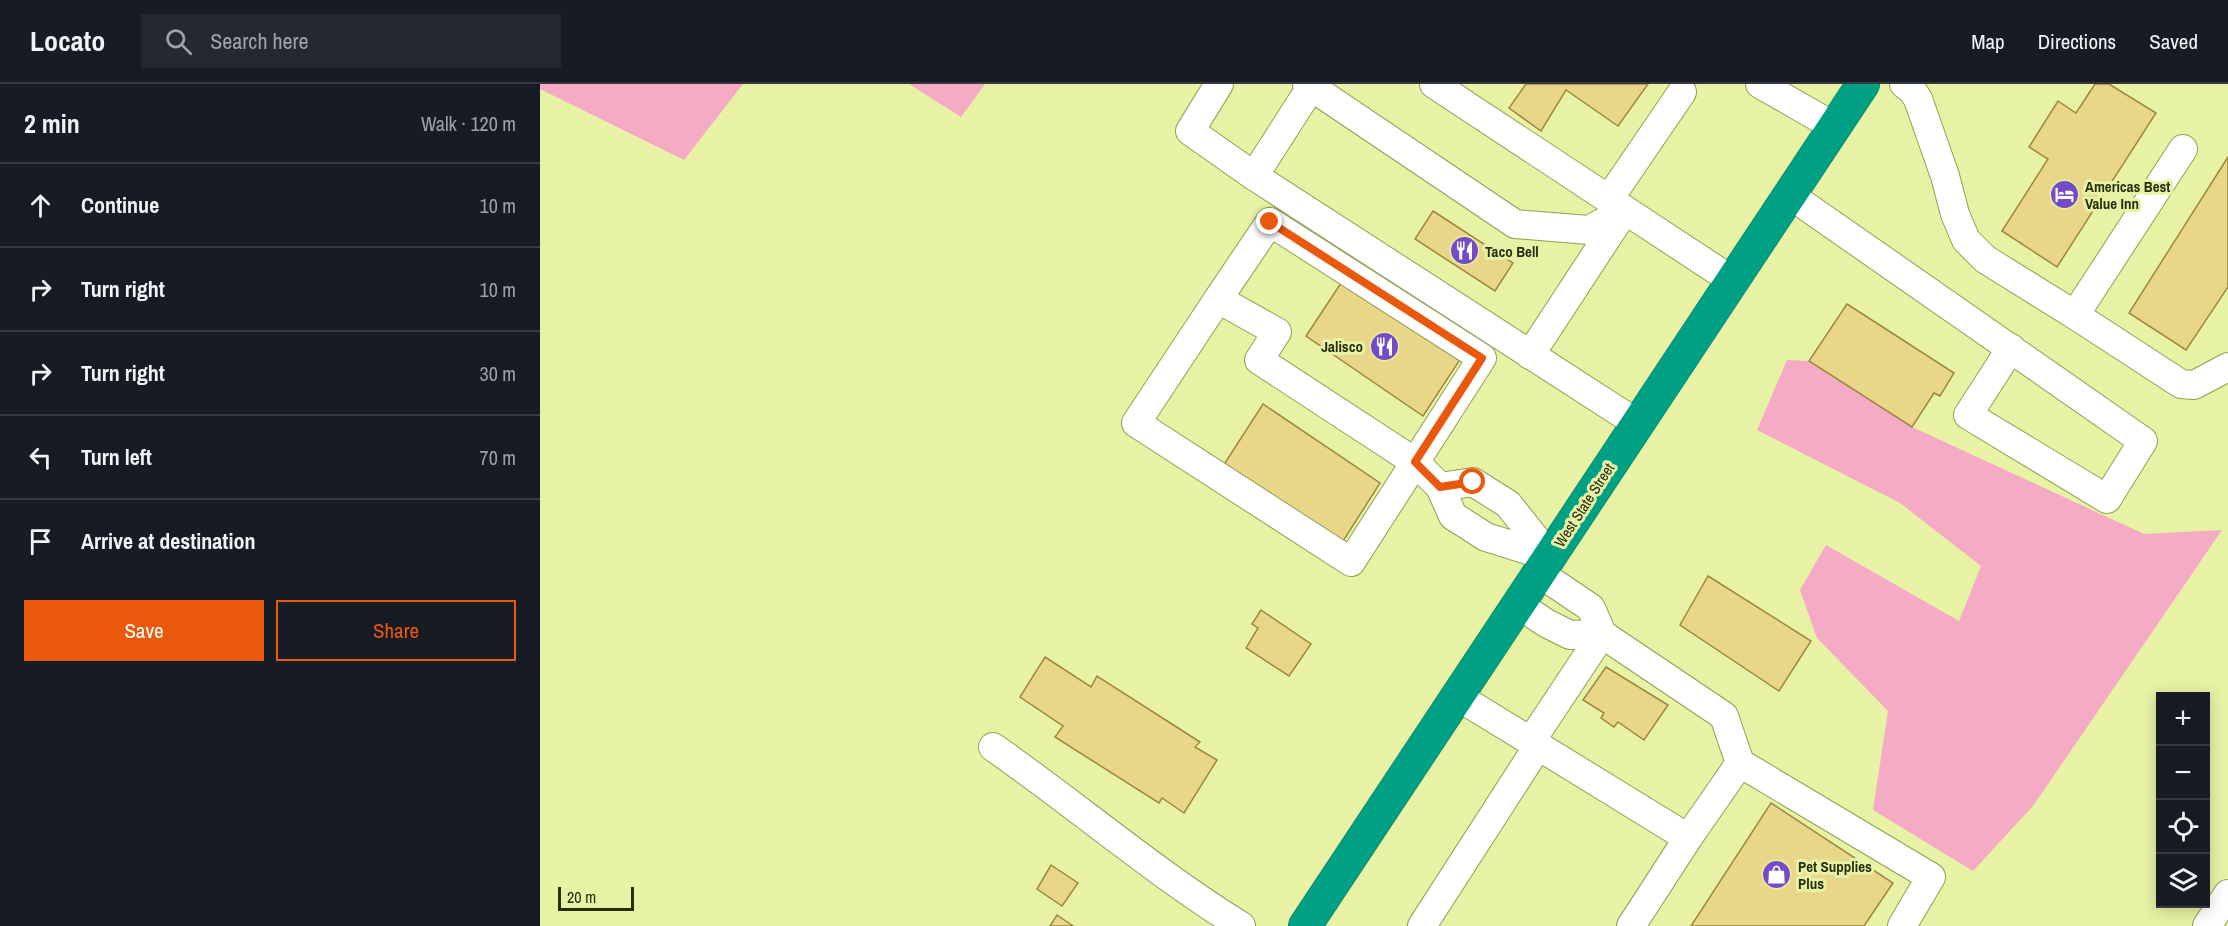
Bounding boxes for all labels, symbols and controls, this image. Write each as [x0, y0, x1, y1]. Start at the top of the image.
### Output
search box [141, 14, 561, 68]
text: Locato [30, 22, 105, 60]
icon: search [162, 25, 195, 58]
text: Search here [210, 26, 309, 56]
text: Map [1971, 27, 2005, 56]
text: Directions [2038, 27, 2116, 56]
text: Saved [2149, 27, 2198, 56]
text: 2 min [24, 106, 80, 141]
text: Walk · 120 m [421, 110, 516, 137]
place label: Americas Best Value Inn [2085, 176, 2170, 214]
hotel icon: Americas Best Value Inn [2048, 179, 2080, 211]
icon: ahead [24, 189, 57, 222]
text: Continue [81, 190, 159, 220]
text: 10 m [480, 192, 516, 219]
route end [1256, 208, 1282, 234]
restaurant icon: Taco Bell [1448, 235, 1480, 267]
place label: Taco Bell [1485, 241, 1539, 262]
icon: right [24, 273, 57, 306]
text: Turn right [81, 274, 165, 304]
text: 10 m [480, 276, 516, 303]
restaurant icon: Jalisco [1368, 330, 1400, 362]
place label: Jalisco [1321, 336, 1363, 357]
icon: right [24, 357, 57, 390]
text: Turn right [81, 358, 165, 388]
text: 30 m [480, 360, 516, 387]
icon: left [24, 441, 57, 474]
text: Turn left [81, 442, 152, 472]
text: 70 m [480, 444, 516, 471]
street label: West State Street [1549, 458, 1619, 551]
route start [1459, 468, 1485, 494]
icon: arrive [24, 525, 57, 558]
text: Arrive at destination [81, 526, 255, 556]
button: Save [24, 600, 264, 661]
button: Share [276, 600, 516, 661]
map controls [2156, 692, 2210, 908]
button: + [2156, 692, 2210, 746]
button: − [2156, 746, 2210, 800]
button: locate [2156, 800, 2210, 854]
button: layers [2156, 854, 2210, 908]
place label: Pet Supplies Plus [1798, 856, 1872, 894]
shop icon: Pet Supplies Plus [1761, 859, 1793, 891]
scale bar [558, 884, 634, 912]
text: 20 m [567, 886, 596, 908]

